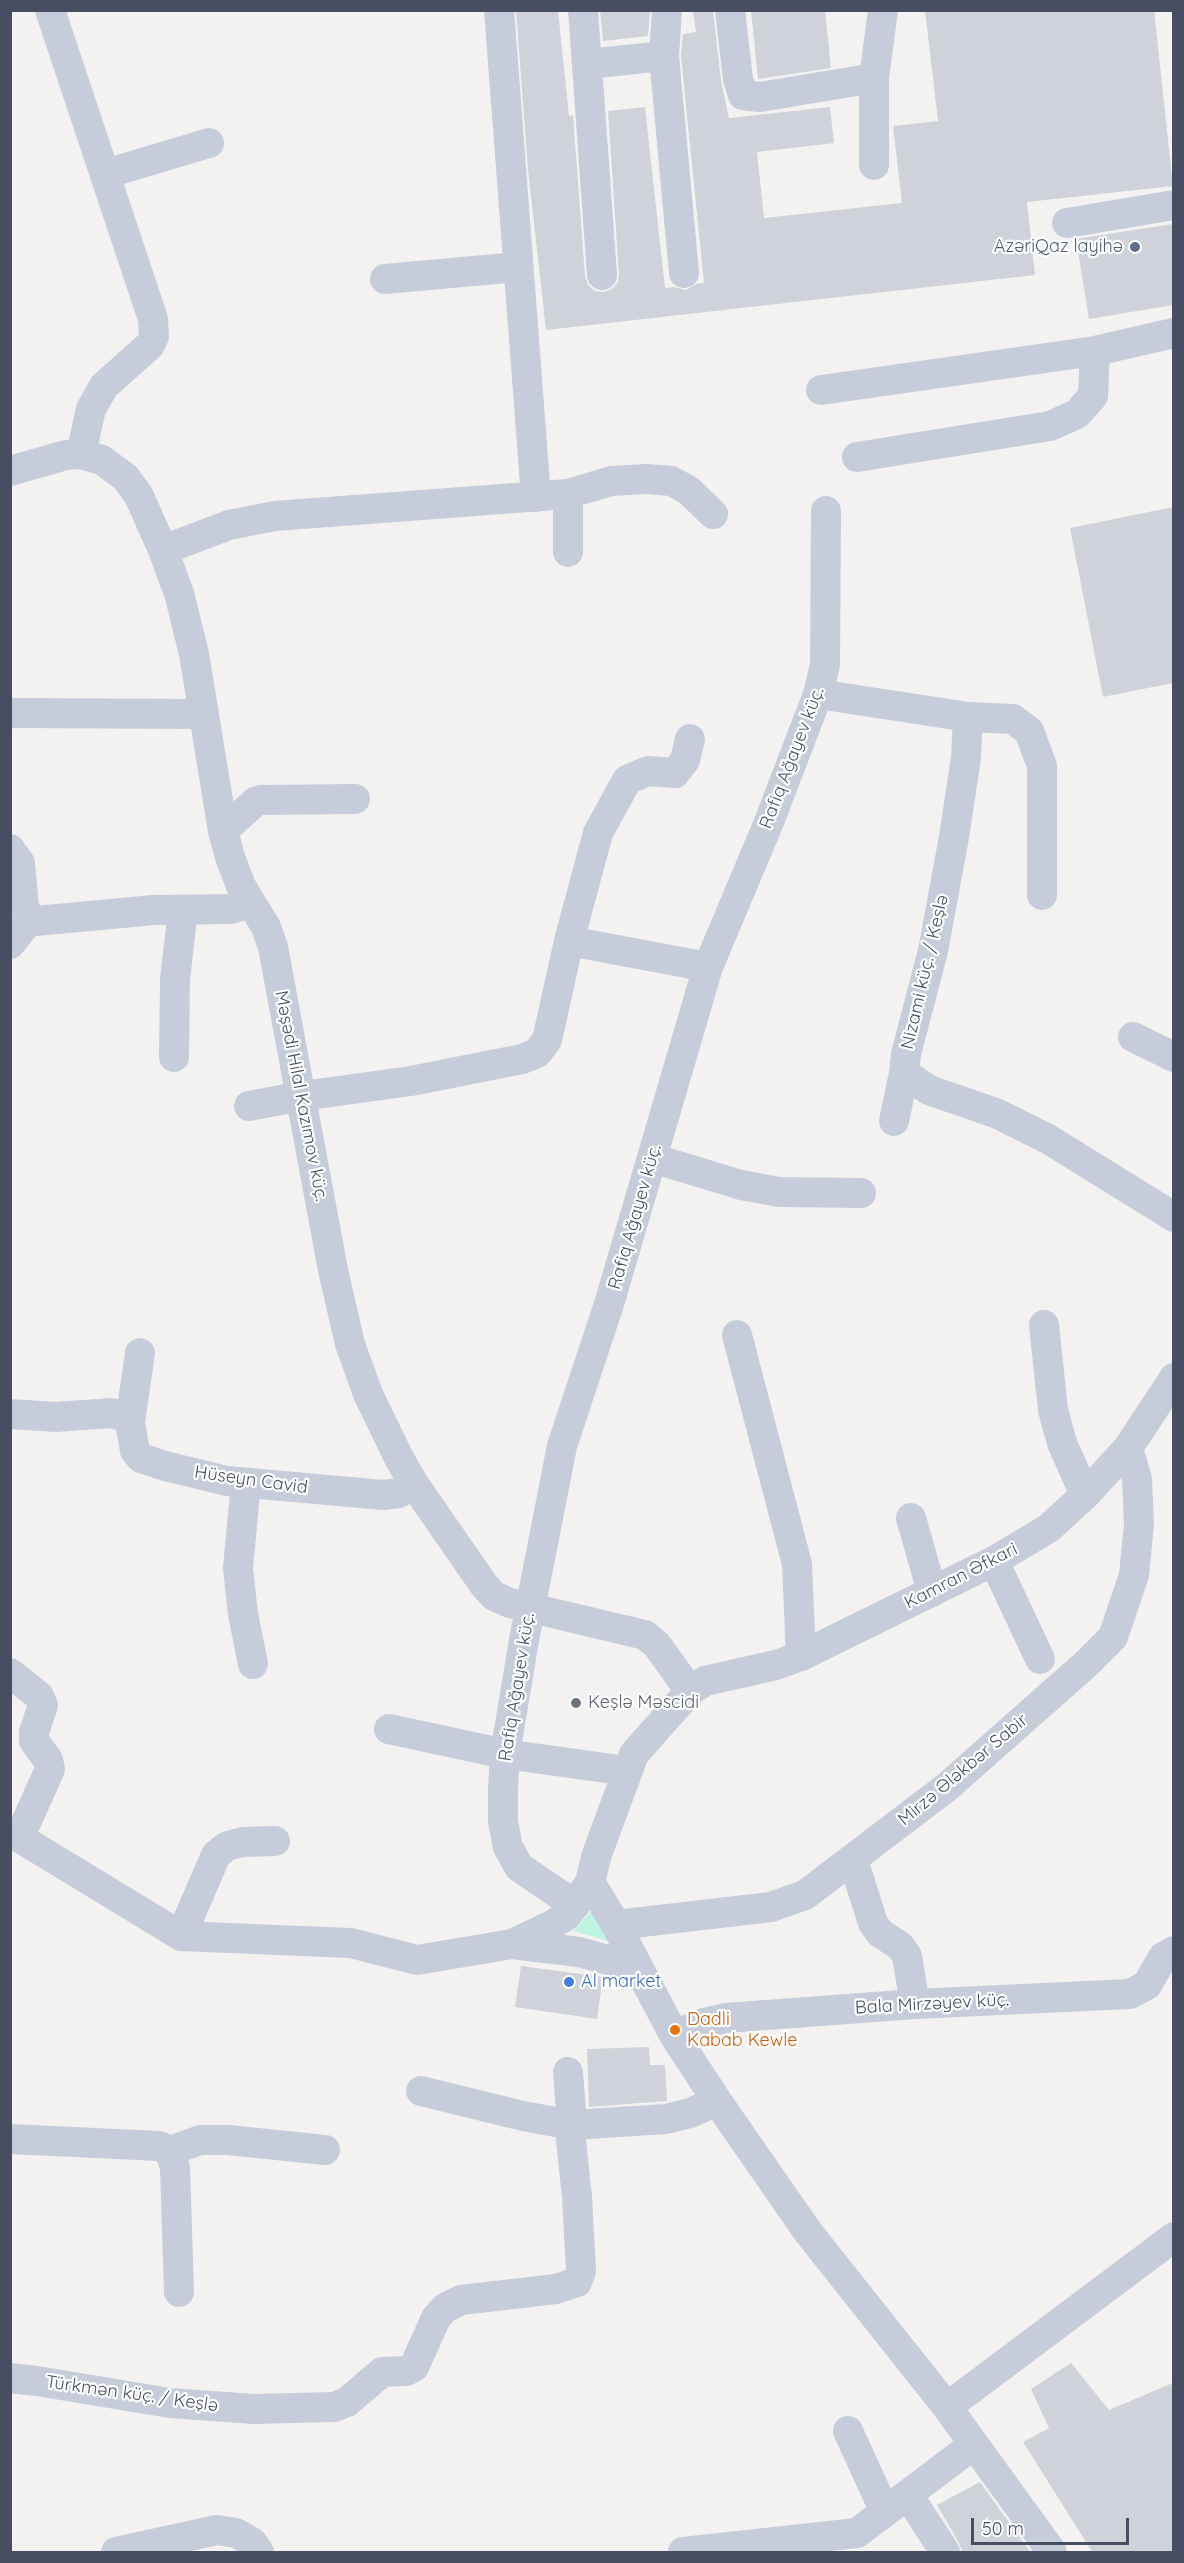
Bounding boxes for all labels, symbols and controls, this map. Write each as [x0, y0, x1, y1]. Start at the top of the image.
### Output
place label: AzəriQaz layihə [994, 236, 1123, 258]
marker: AzəriQaz layihə [1128, 240, 1142, 254]
street label: Rafiq Ağayev küç. [755, 684, 829, 832]
street label: Nizami küç. / Keşlə [897, 893, 953, 1051]
street label: Məşədi Hilal Kazımov küç. [270, 989, 332, 1203]
street label: Rafiq Ağayev küç. [604, 1142, 666, 1292]
street label: Hüseyn Cavid [193, 1461, 309, 1499]
street label: Kamran Əfkari [901, 1538, 1021, 1614]
street label: Rafiq Ağayev küç. [495, 1611, 539, 1763]
place label: Keşlə Məscidi [588, 1692, 699, 1714]
marker: Keşlə Məscidi [569, 1696, 583, 1710]
street label: Mirzə Ələkbər Sabir [894, 1709, 1032, 1831]
place label: Al market [581, 1971, 661, 1993]
marker: Al market [562, 1975, 576, 1989]
street label: Bala Mirzəyev küç. [855, 1989, 1009, 2019]
place label: Dadli Kabab Kewle [687, 2009, 797, 2052]
marker: Dadli Kabab Kewle [668, 2023, 682, 2037]
street label: Türkmən küç. / Keşlə [44, 2371, 220, 2417]
scale bar [974, 2506, 1132, 2544]
text: 50 m [982, 2517, 1024, 2540]

